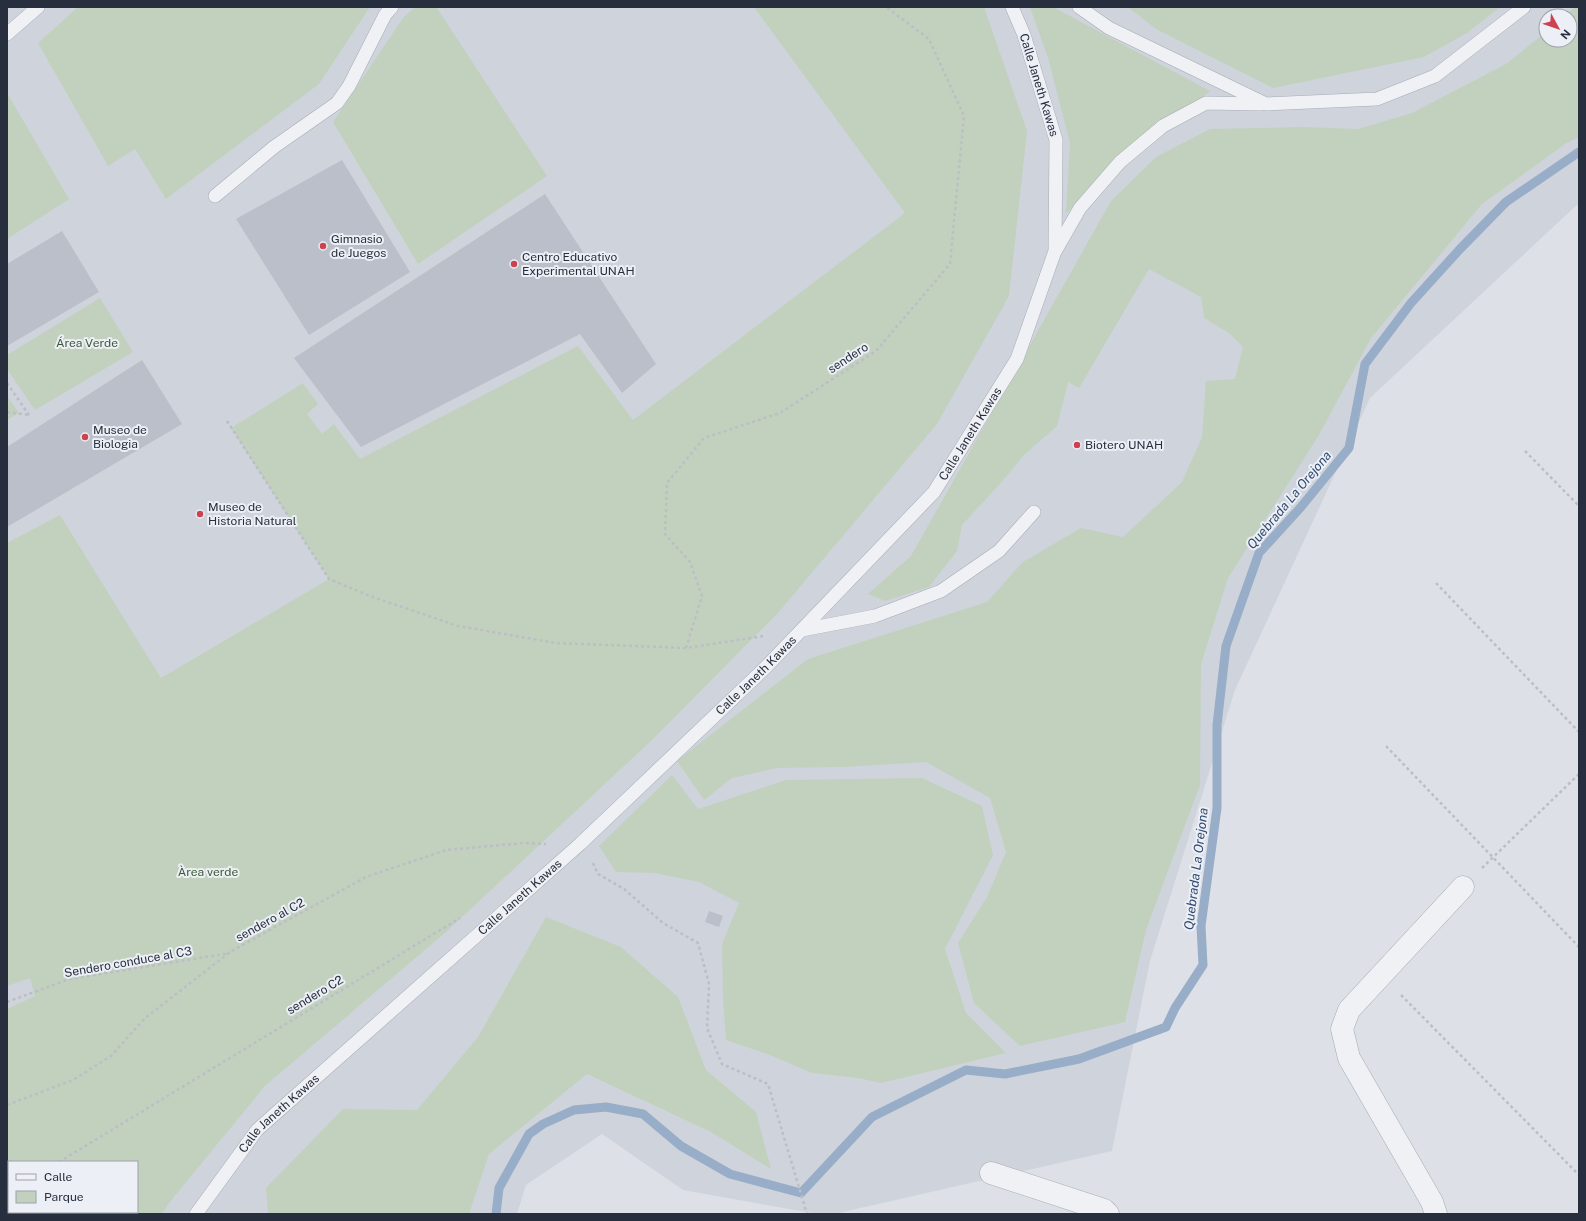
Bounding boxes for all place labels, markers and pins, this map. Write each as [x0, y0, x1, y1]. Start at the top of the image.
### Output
place label: Gimnasio de Juegos [331, 232, 386, 260]
marker: Gimnasio de Juegos [318, 241, 328, 251]
place label: Centro Educativo Experimental UNAH [522, 250, 635, 278]
marker: Centro Educativo Experimental UNAH [509, 259, 519, 269]
place label: Museo de Biologia [93, 423, 147, 451]
marker: Museo de Biologia [80, 432, 90, 442]
place label: Biotero UNAH [1085, 438, 1163, 452]
marker: Biotero UNAH [1072, 440, 1082, 450]
place label: Museo de Historia Natural [208, 500, 297, 528]
marker: Museo de Historia Natural [195, 509, 205, 519]

